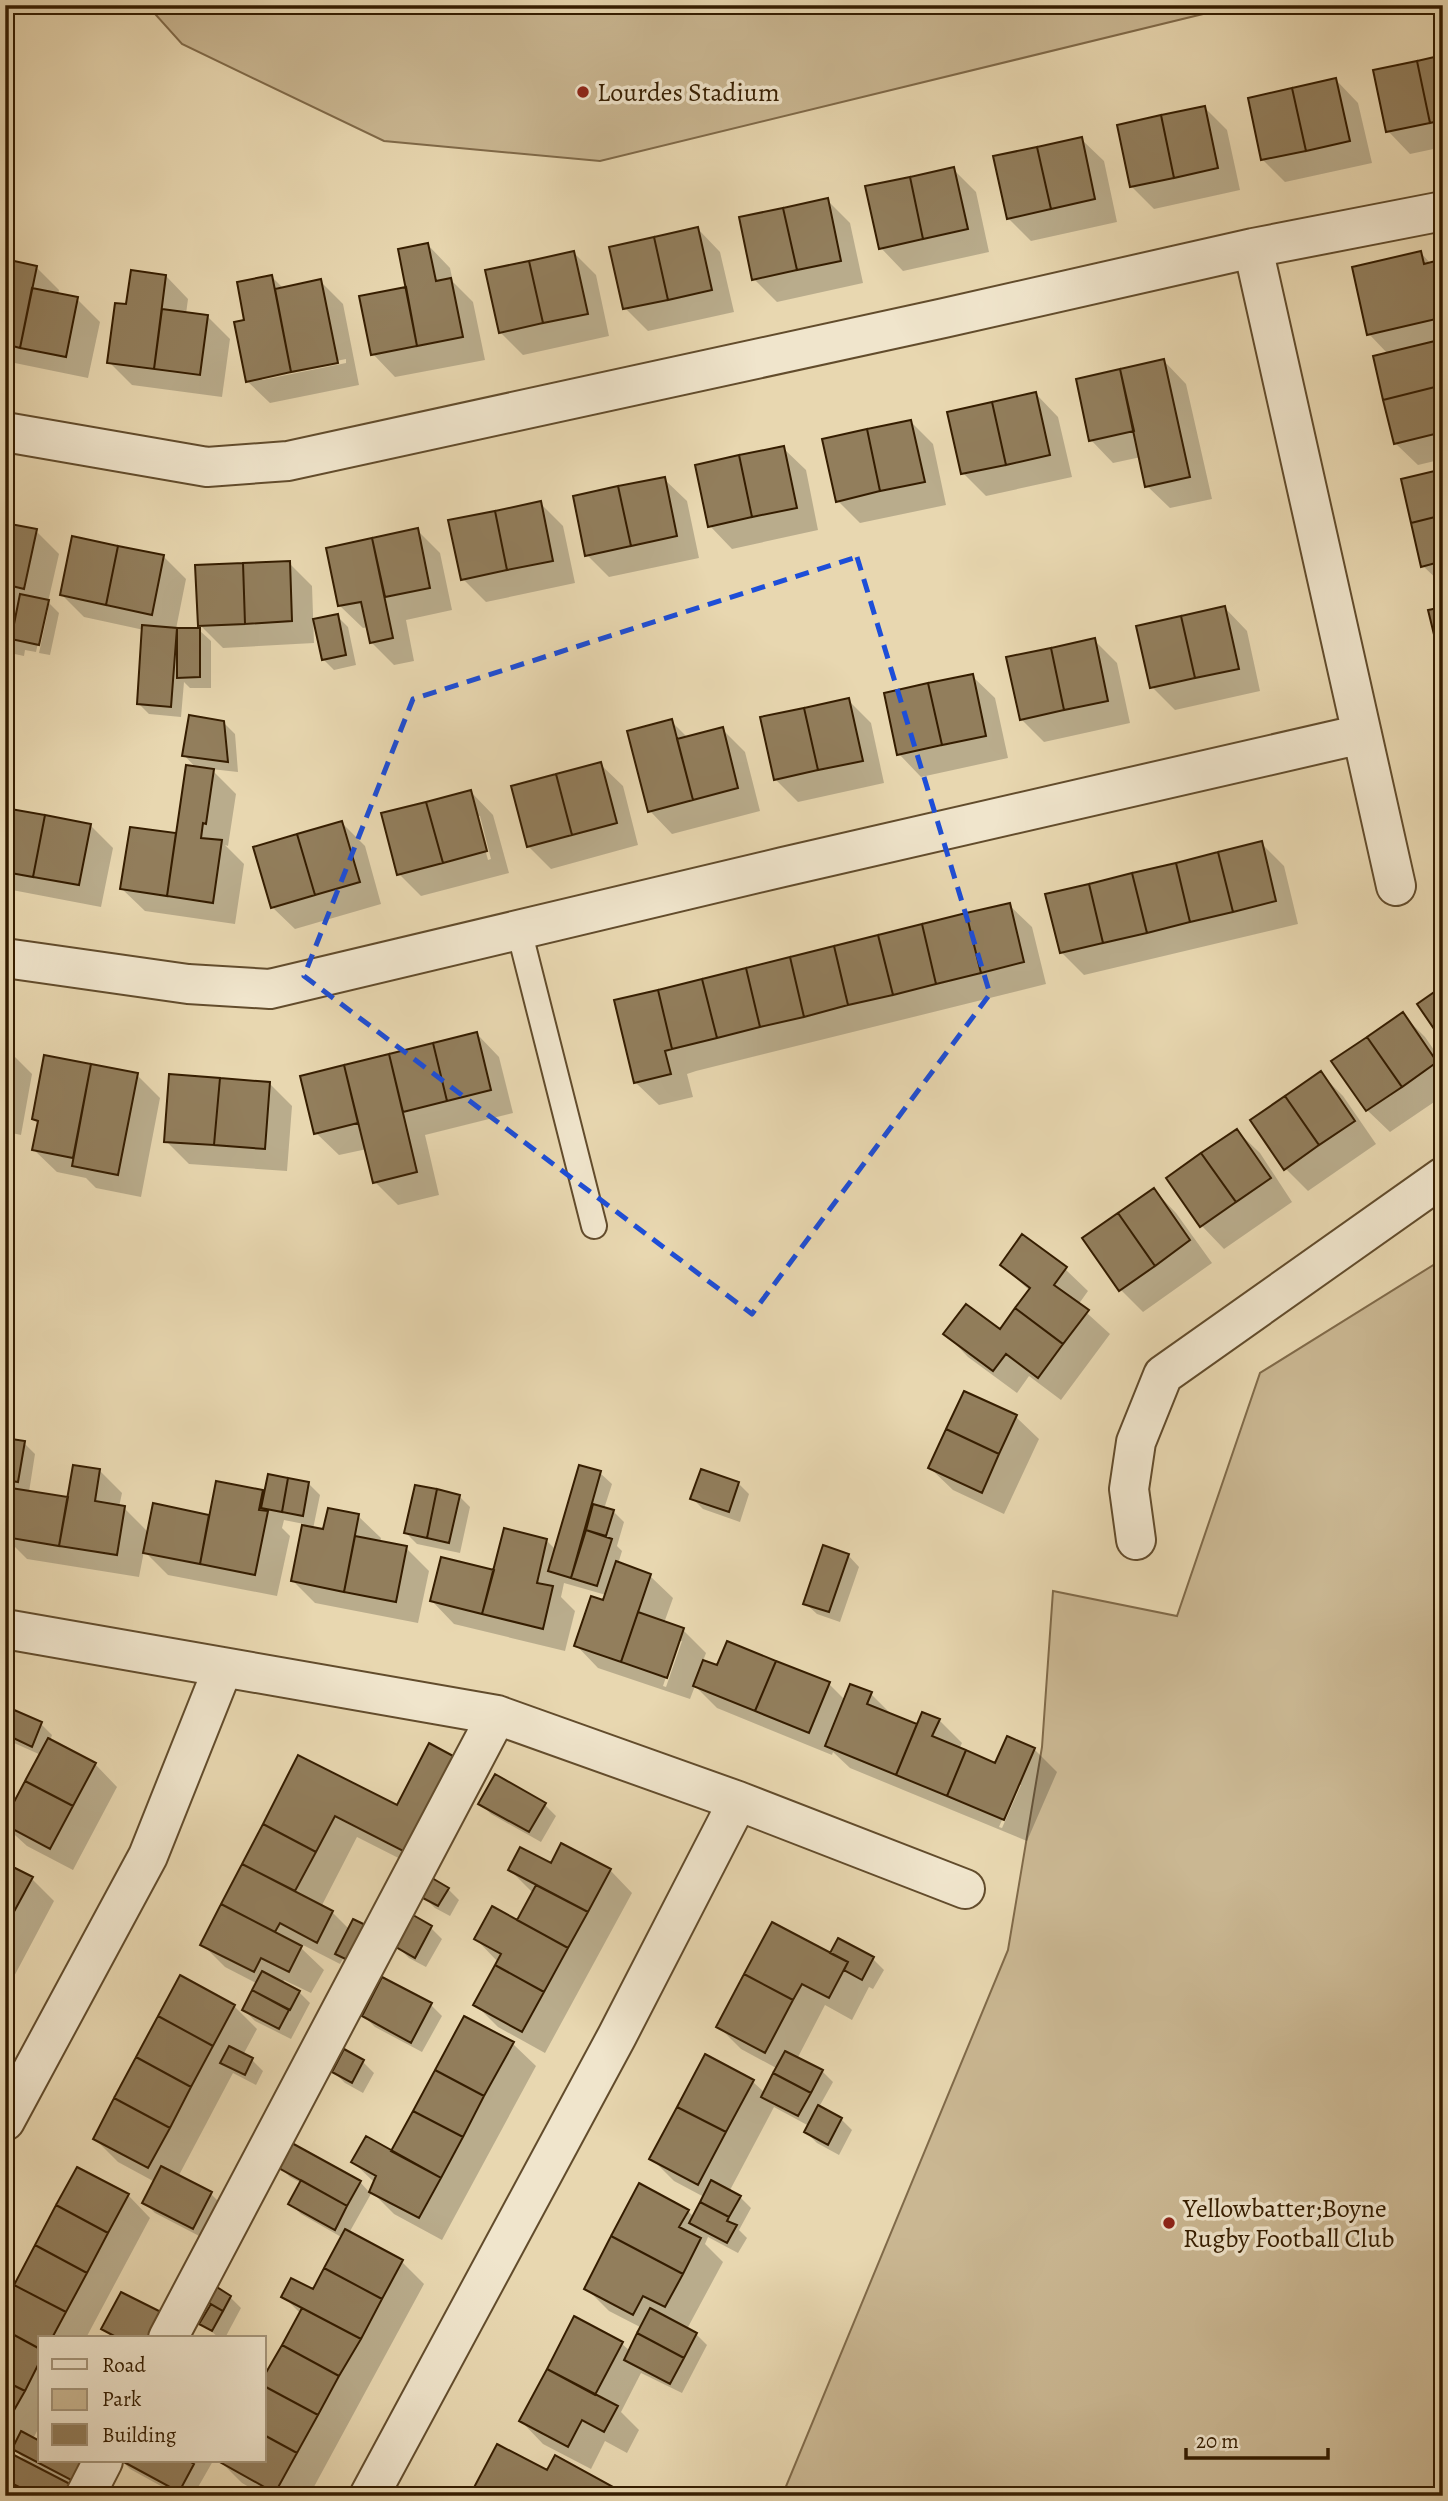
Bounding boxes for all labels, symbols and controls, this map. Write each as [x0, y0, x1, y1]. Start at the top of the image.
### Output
place label: Lourdes Stadium [597, 75, 780, 110]
marker: Lourdes Stadium [575, 84, 591, 100]
place label: Yellowbatter;Boyne Rugby Football Club [1182, 2191, 1394, 2256]
marker: Yellowbatter;Boyne Rugby Football Club [1161, 2215, 1177, 2231]
legend [38, 2336, 266, 2462]
text: Road [102, 2351, 146, 2379]
text: Park [102, 2385, 142, 2413]
scale bar [1186, 2417, 1327, 2461]
text: Building [102, 2421, 177, 2449]
text: 20 m [1196, 2427, 1239, 2455]

